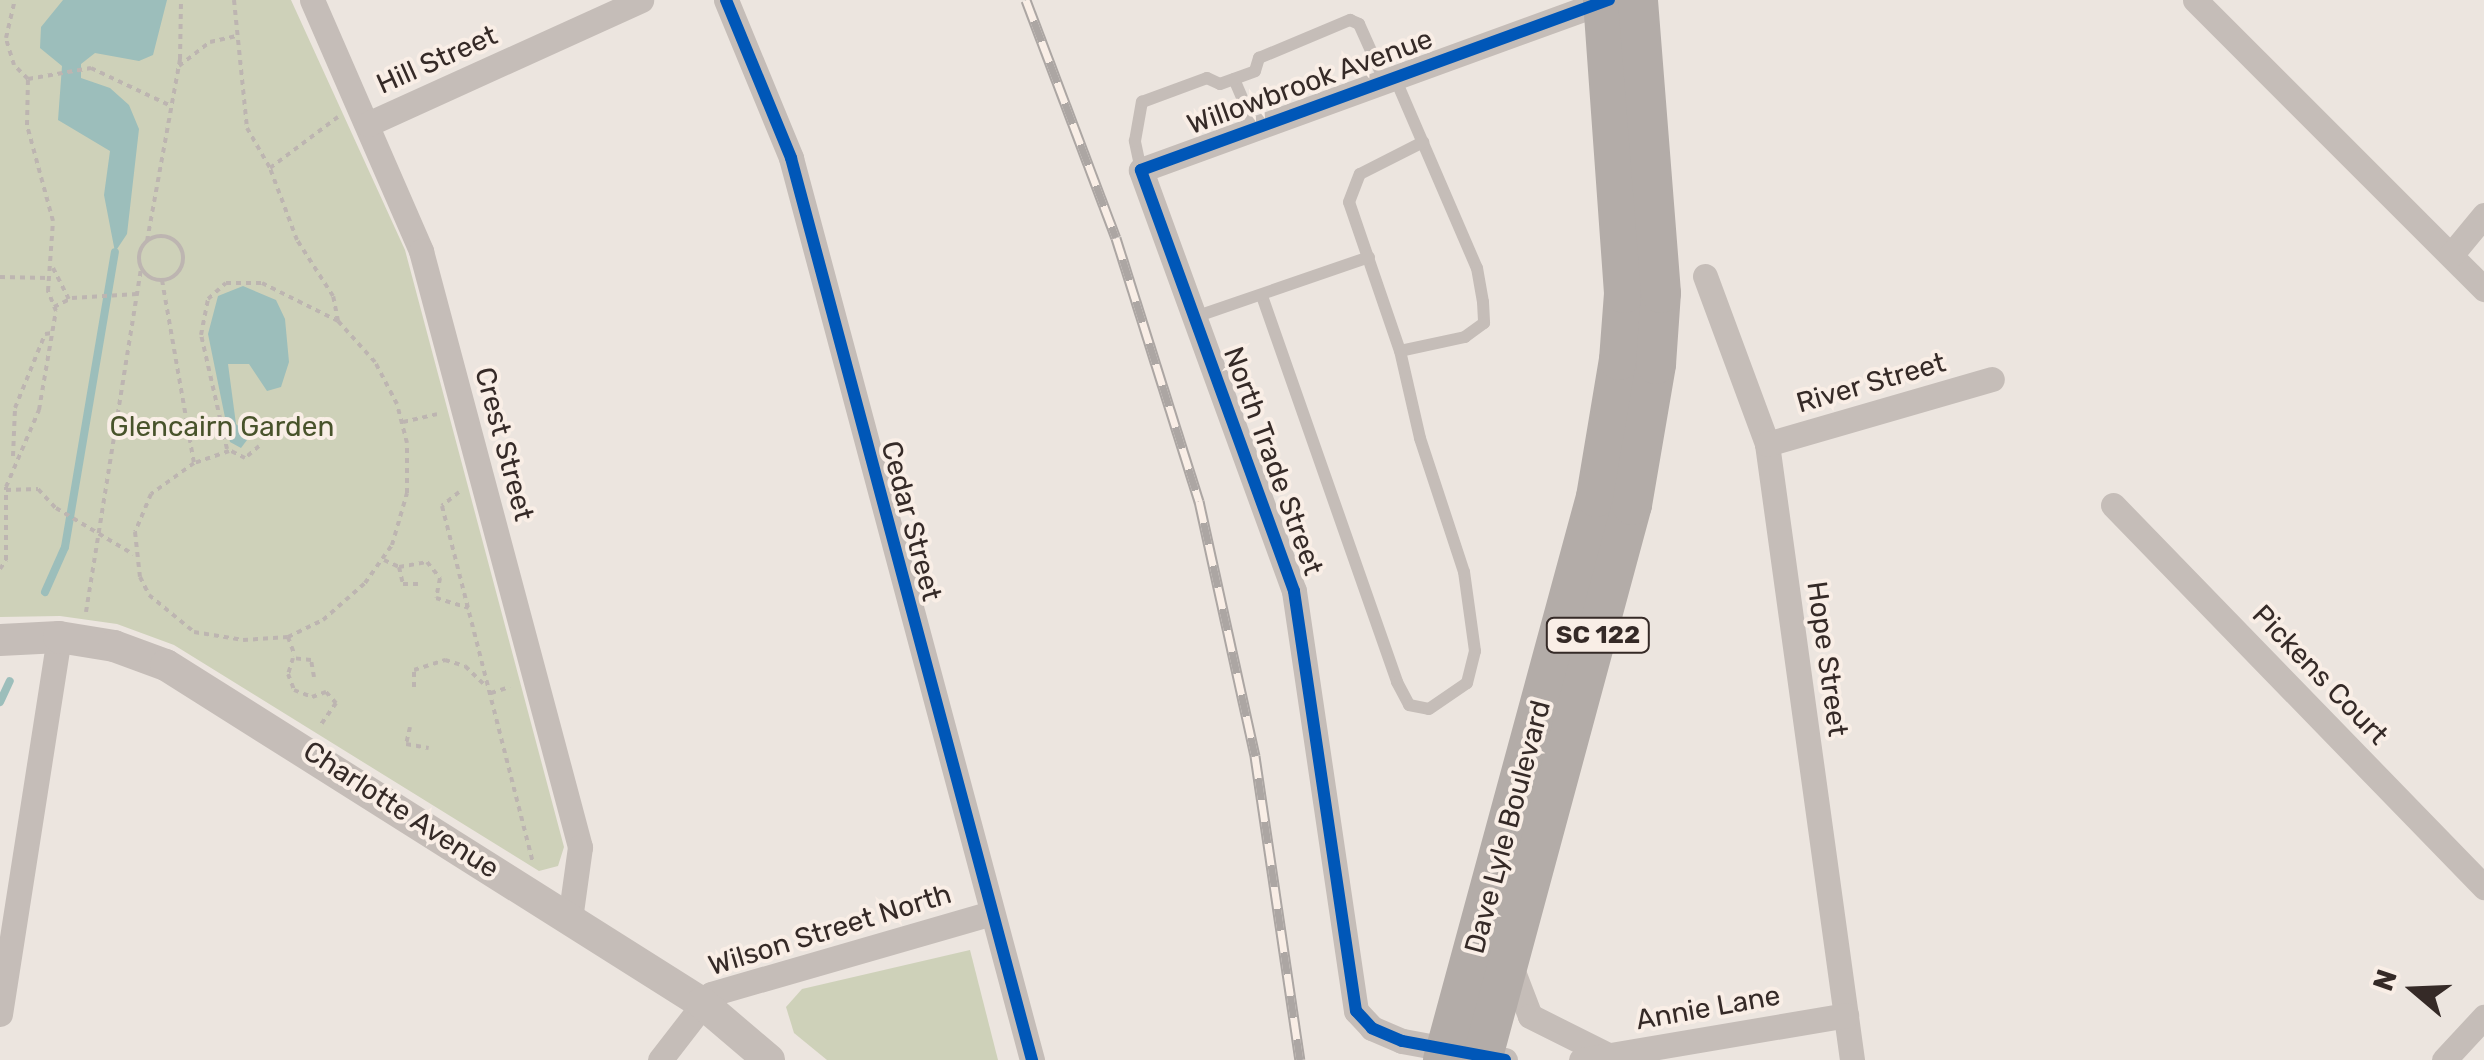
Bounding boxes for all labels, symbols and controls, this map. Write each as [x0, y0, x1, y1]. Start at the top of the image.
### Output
street label: Hill Street [372, 19, 502, 101]
street label: Willowbrook Avenue [1182, 22, 1438, 142]
street label: North Trade Street [1216, 342, 1330, 580]
street label: River Street [1792, 346, 1950, 420]
street label: Crest Street [467, 363, 541, 525]
park label: Glencairn Garden [110, 410, 334, 444]
street label: Cedar Street [873, 437, 949, 605]
street label: Hope Street [1799, 579, 1855, 739]
street label: Pickens Court [2245, 598, 2395, 752]
road number: SC 122 [1546, 615, 1650, 655]
street label: Dave Lyle Boulevard [1458, 697, 1558, 957]
street label: Charlotte Avenue [297, 734, 505, 886]
street label: Wilson Street North [705, 877, 955, 983]
north arrow [2364, 940, 2464, 1040]
text: N [2366, 965, 2404, 995]
street label: Annie Lane [1633, 979, 1783, 1037]

